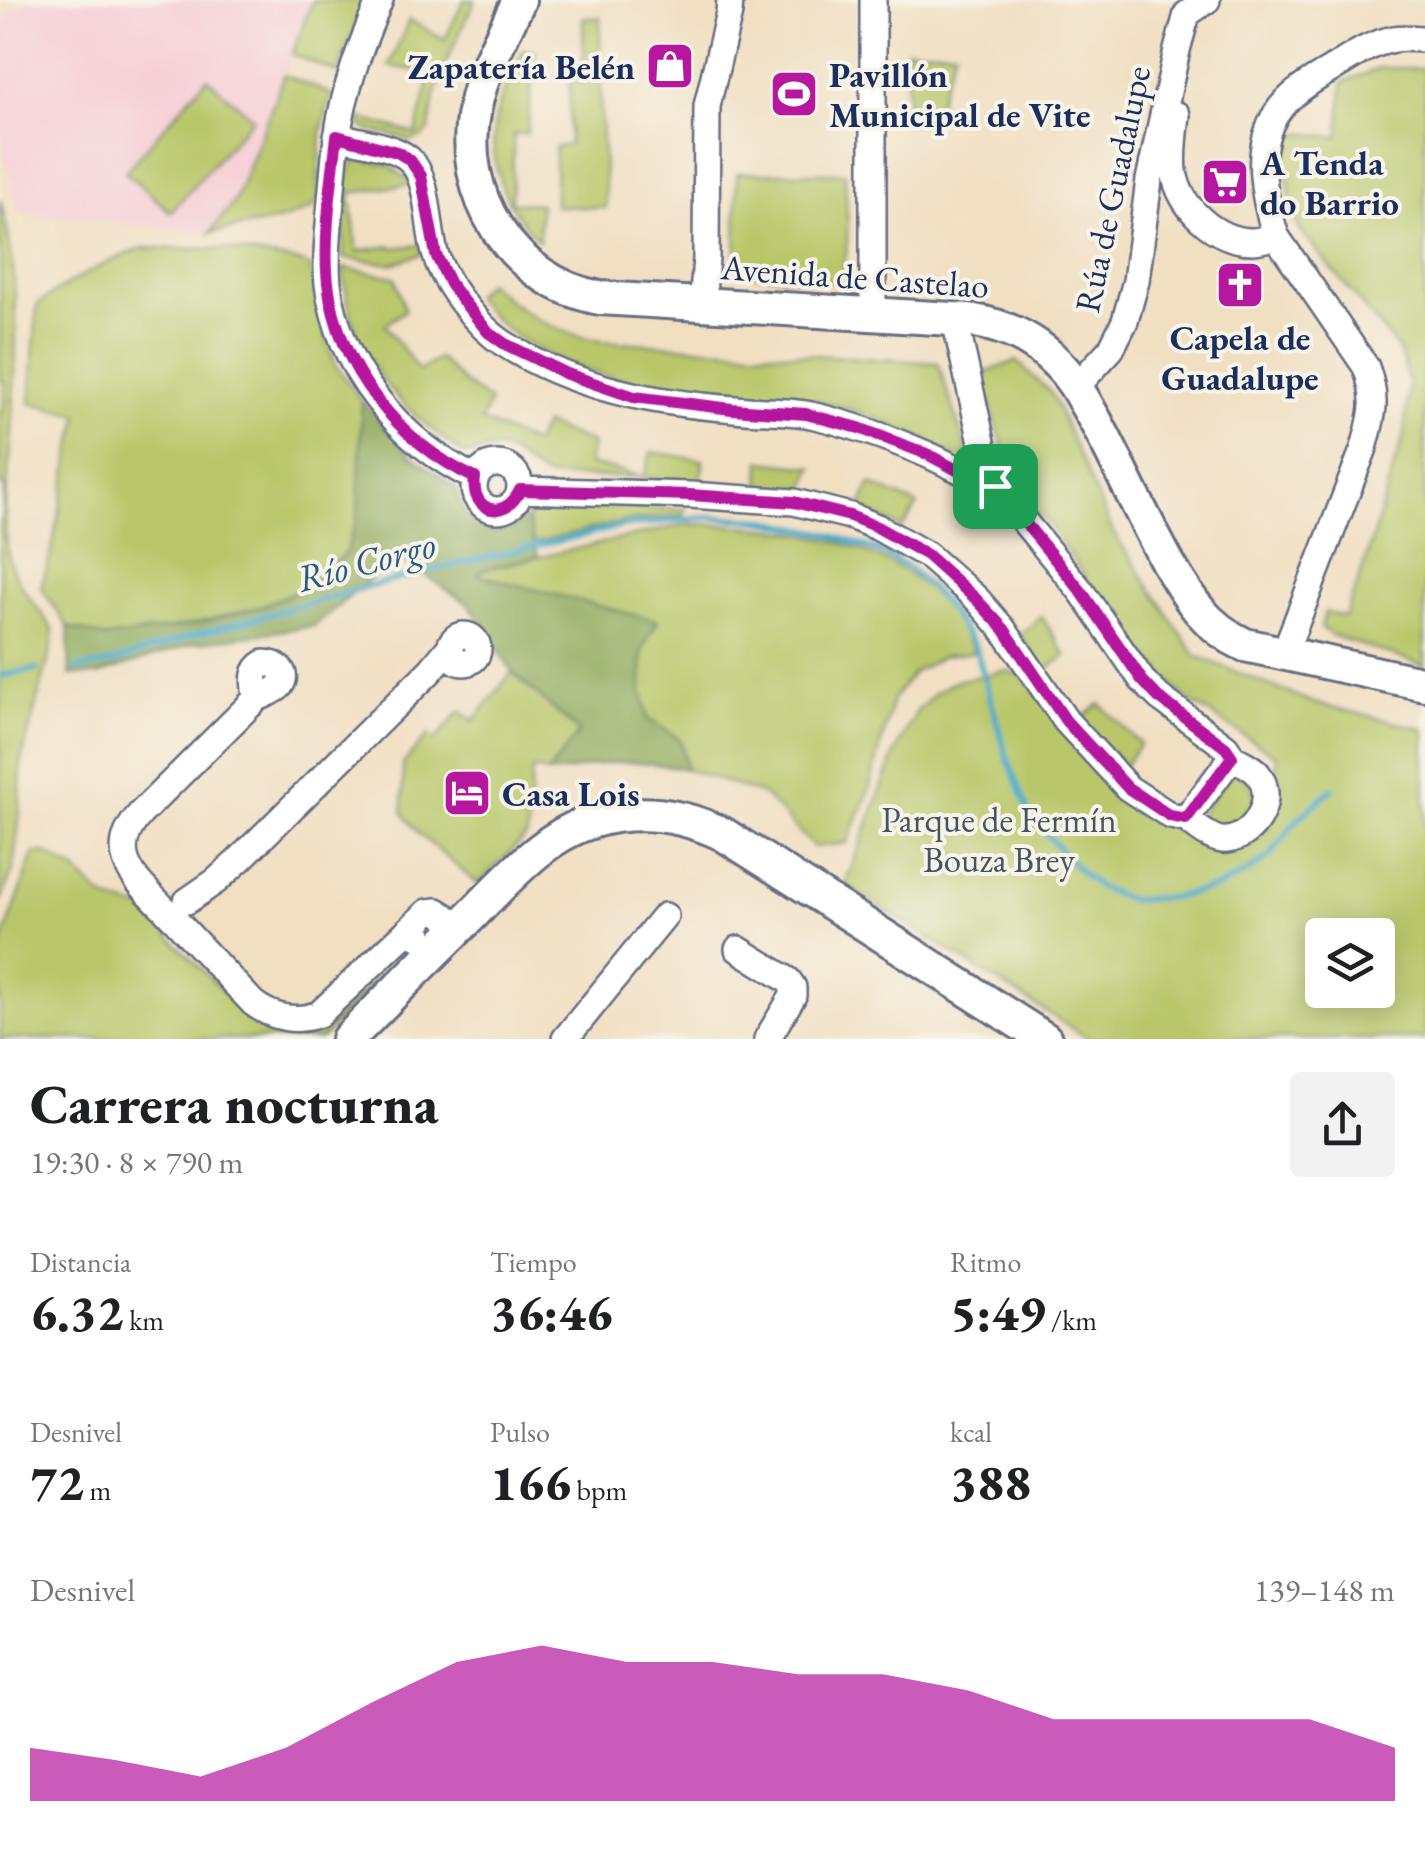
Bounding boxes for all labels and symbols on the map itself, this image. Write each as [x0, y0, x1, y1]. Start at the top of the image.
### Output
shop icon: Zapatería Belén [644, 40, 696, 92]
place label: Zapatería Belén [408, 44, 635, 89]
place label: Pavillón Municipal de Vite [829, 52, 1091, 137]
street label: Rúa de Guadalupe [1064, 62, 1160, 316]
sports icon: Pavillón Municipal de Vite [768, 68, 820, 120]
place label: A Tenda do Barrio [1259, 140, 1399, 225]
supermarket icon: A Tenda do Barrio [1199, 156, 1251, 208]
street label: Avenida de Castelao [719, 244, 990, 308]
church icon: Capela de Guadalupe [1214, 259, 1266, 311]
place label: Capela de Guadalupe [1161, 315, 1319, 400]
pin [953, 444, 1038, 529]
water label: Río Corgo [291, 519, 441, 603]
hotel icon: Casa Lois [441, 767, 493, 819]
place label: Casa Lois [502, 771, 640, 816]
park label: Parque de Fermín Bouza Brey [881, 797, 1117, 882]

